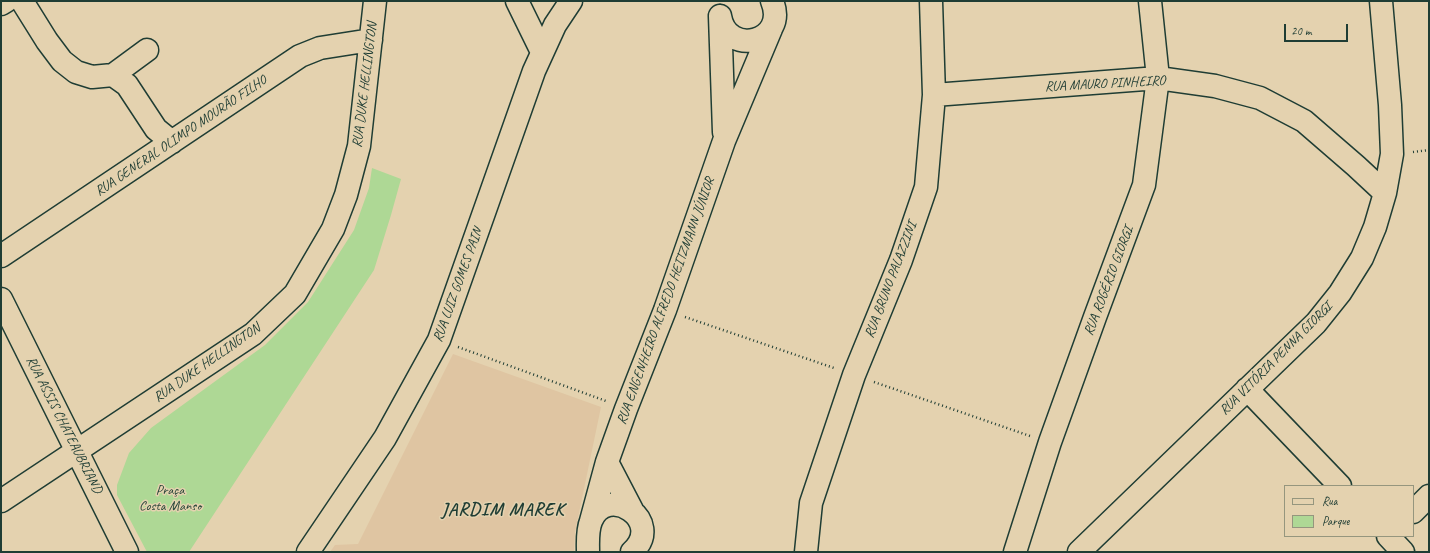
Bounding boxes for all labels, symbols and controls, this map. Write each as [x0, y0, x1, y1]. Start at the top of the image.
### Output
scale bar [1286, 16, 1350, 42]
street label: RUA DUKE HELLINGTON [349, 21, 381, 149]
text: 20 m [1291, 23, 1311, 39]
street label: RUA GENERAL OLIMPO MOURÃO FILHO [92, 72, 270, 200]
street label: RUA MAURO PINHEIRO [1044, 72, 1166, 96]
street label: RUA ENGENHEIRO ALFREDO HEITZMANN JÚNIOR [613, 175, 719, 427]
street label: RUA BRUNO PALAZZINI [861, 220, 921, 340]
street label: RUA ROGÉRIO GIORGI [1080, 224, 1138, 338]
street label: RUA LUIZ GOMES PAIN [430, 226, 486, 344]
street label: RUA VITÓRIA PENNA GIORGI [1216, 299, 1336, 419]
street label: RUA DUKE HELLINGTON [151, 320, 263, 406]
street label: RUA ASSIS CHATEAUBRIAND [22, 354, 106, 496]
park label: Praça Costa Manso [139, 482, 201, 514]
legend [1284, 485, 1414, 537]
text: Rua [1322, 493, 1337, 509]
district label: JARDIM MAREK [442, 499, 564, 521]
text: Parque [1322, 513, 1350, 529]

